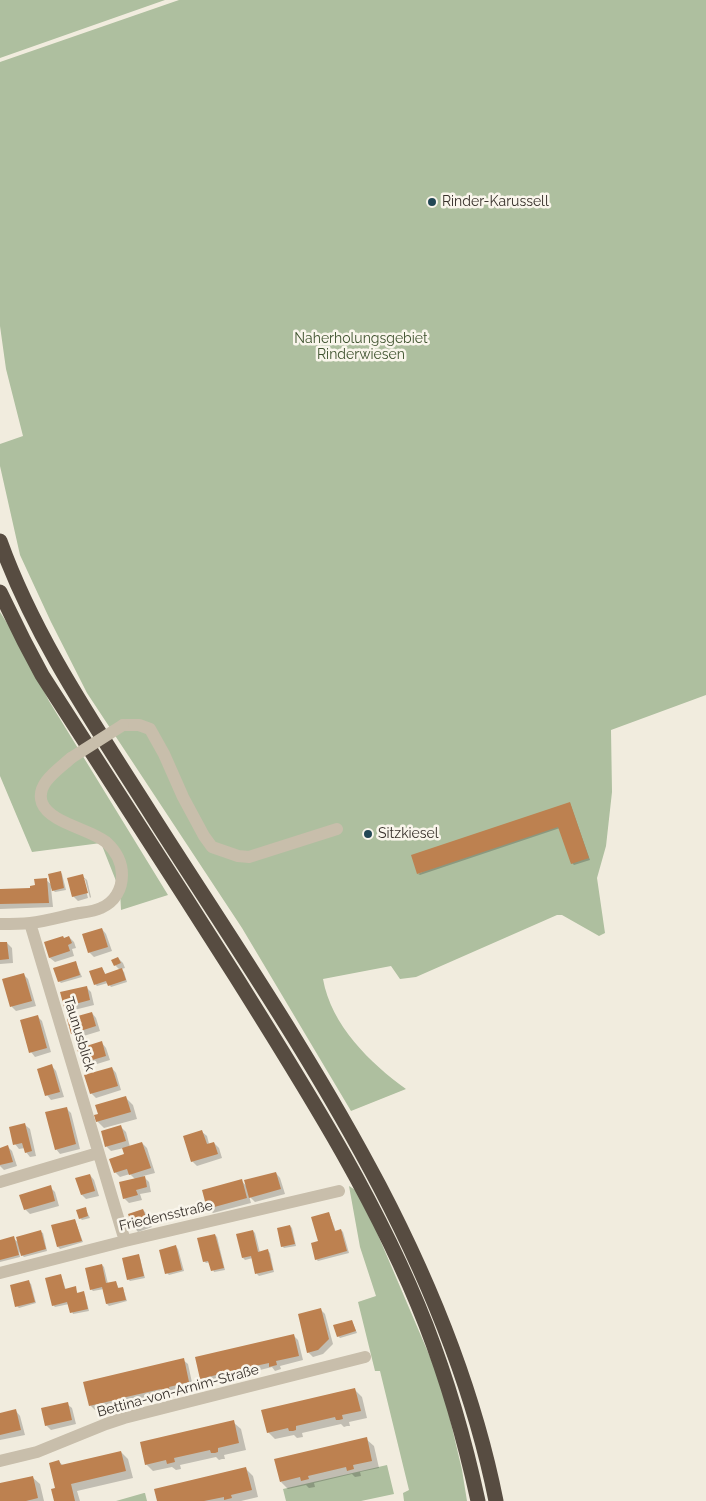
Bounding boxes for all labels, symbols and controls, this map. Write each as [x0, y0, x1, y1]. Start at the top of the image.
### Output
place label: Rinder-Karussell [442, 194, 549, 210]
marker: Rinder-Karussell [426, 196, 438, 208]
park label: Naherholungsgebiet Rinderwiesen [294, 331, 428, 364]
place label: Sitzkiesel [378, 826, 439, 842]
marker: Sitzkiesel [362, 828, 374, 840]
street label: Taunusblick [60, 995, 98, 1073]
street label: Friedensstraße [118, 1197, 214, 1235]
street label: Bettina-von-Arnim-Straße [95, 1361, 261, 1421]

